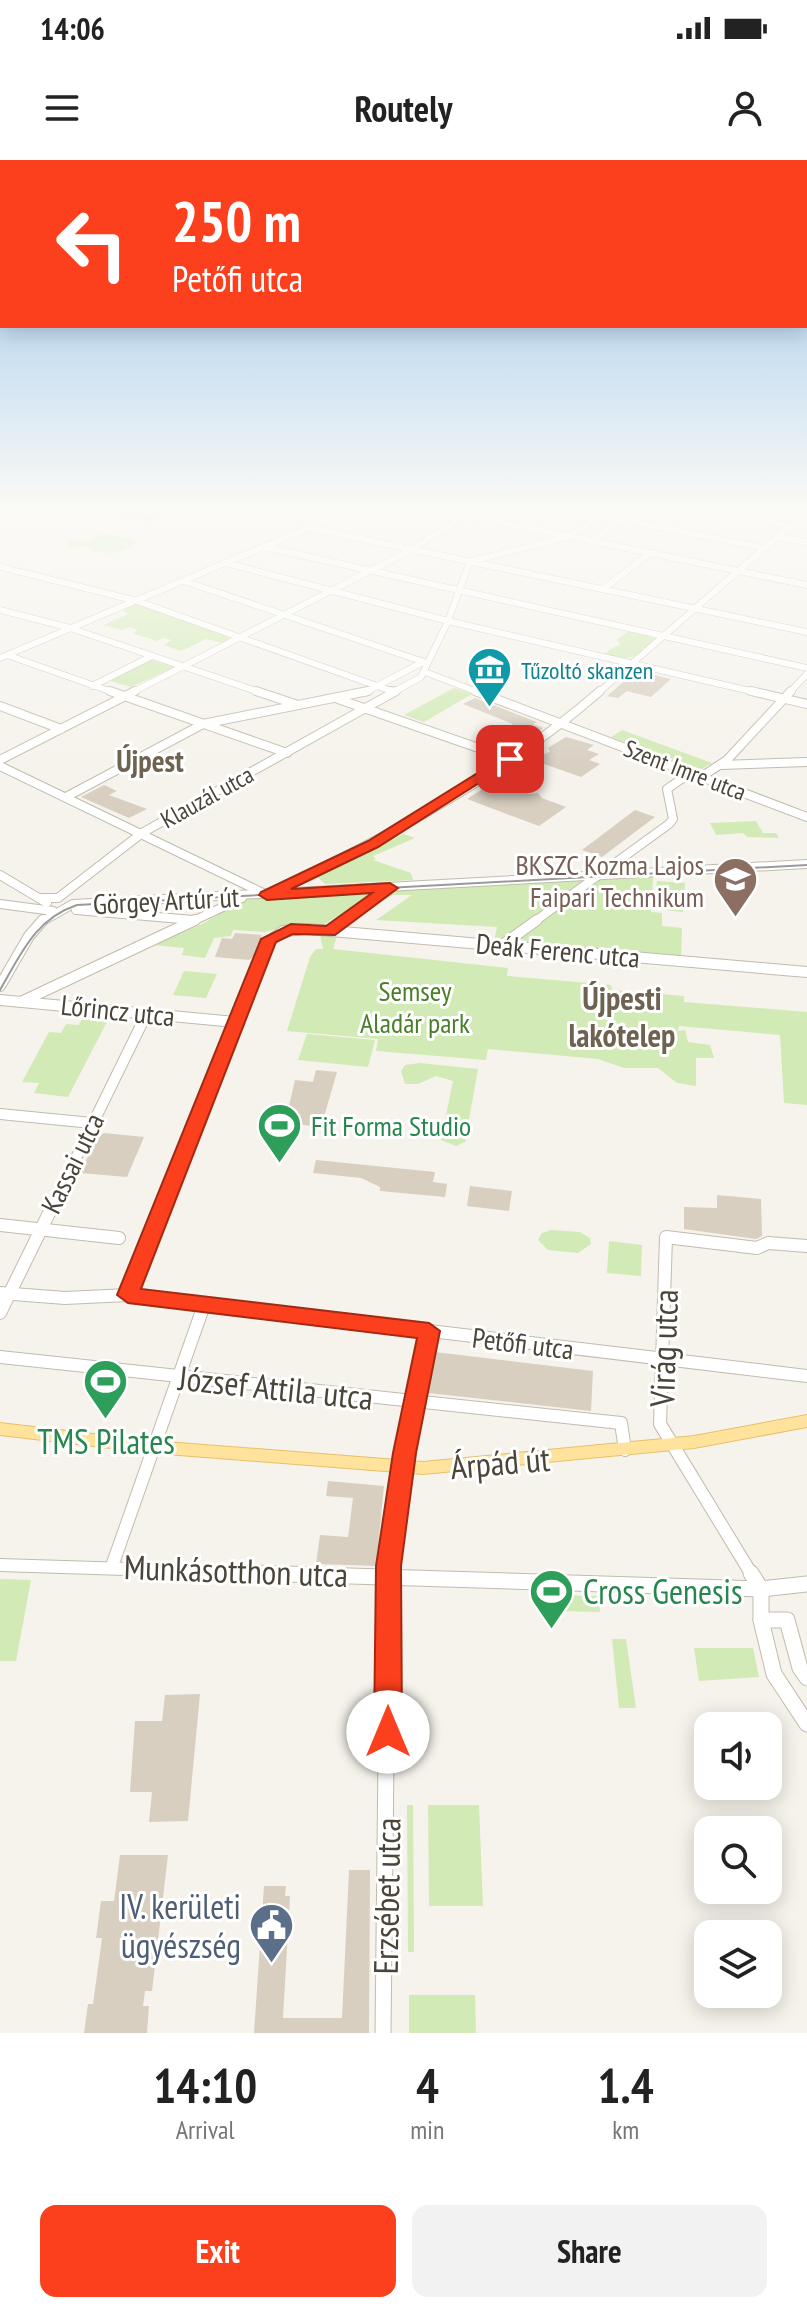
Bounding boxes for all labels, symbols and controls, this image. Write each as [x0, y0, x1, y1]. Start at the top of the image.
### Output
text: 14:06 [40, 9, 105, 48]
text: Routely [355, 85, 452, 132]
icon: menu [40, 86, 84, 130]
icon: person [723, 86, 767, 130]
text: 250 m [172, 185, 301, 257]
icon: left [40, 192, 144, 296]
text: Petőfi utca [172, 255, 303, 302]
museum icon: Tűzoltó skanzen [466, 646, 514, 709]
place label: Tűzoltó skanzen [521, 655, 653, 686]
pin [476, 725, 544, 793]
street label: Szent Imre utca [619, 732, 751, 808]
icon: arrive [488, 737, 532, 781]
district label: Újpest [116, 741, 184, 780]
street label: Klauzál utca [155, 759, 259, 835]
place label: BKSZC Kozma Lajos Faipari Technikum [515, 846, 704, 915]
school or university icon: BKSZC Kozma Lajos Faipari Technikum [711, 856, 759, 919]
street label: Görgey Artúr út [92, 878, 240, 922]
street label: Deák Ferenc utca [474, 924, 642, 976]
park label: Semsey Aladár park [360, 972, 470, 1041]
district label: Újpesti lakótelep [569, 977, 675, 1056]
street label: Lőrincz utca [59, 986, 177, 1034]
sports icon: Fit Forma Studio [256, 1101, 304, 1164]
street label: Kassai utca [32, 1107, 112, 1219]
place label: Fit Forma Studio [311, 1107, 471, 1144]
street label: Virág utca [639, 1289, 687, 1408]
street label: Petőfi utca [470, 1318, 576, 1368]
street label: József Attila utca [176, 1355, 375, 1419]
sports icon: TMS Pilates [82, 1357, 130, 1420]
place label: TMS Pilates [37, 1419, 175, 1463]
street label: Árpád út [448, 1436, 552, 1488]
street label: Munkásotthon utca [123, 1544, 349, 1596]
sports icon: Cross Genesis [528, 1567, 576, 1630]
place label: Cross Genesis [583, 1569, 742, 1613]
position arrow [346, 1690, 430, 1774]
map controls [694, 1712, 782, 2008]
button: sound [694, 1712, 782, 1800]
button: search [694, 1816, 782, 1904]
street label: Erzsébet utca [363, 1817, 409, 1975]
place label: IV. kerületi ügyészség [119, 1884, 241, 1967]
public building icon: IV. kerületi ügyészség [248, 1902, 296, 1965]
button: layers [694, 1920, 782, 2008]
text: 14:10 [153, 2054, 257, 2116]
text: 4 [416, 2054, 439, 2116]
text: 1.4 [598, 2054, 654, 2116]
text: Arrival [176, 2113, 235, 2146]
text: min [410, 2113, 444, 2146]
text: km [612, 2113, 639, 2146]
button: Exit [40, 2205, 396, 2297]
button: Share [412, 2205, 767, 2297]

